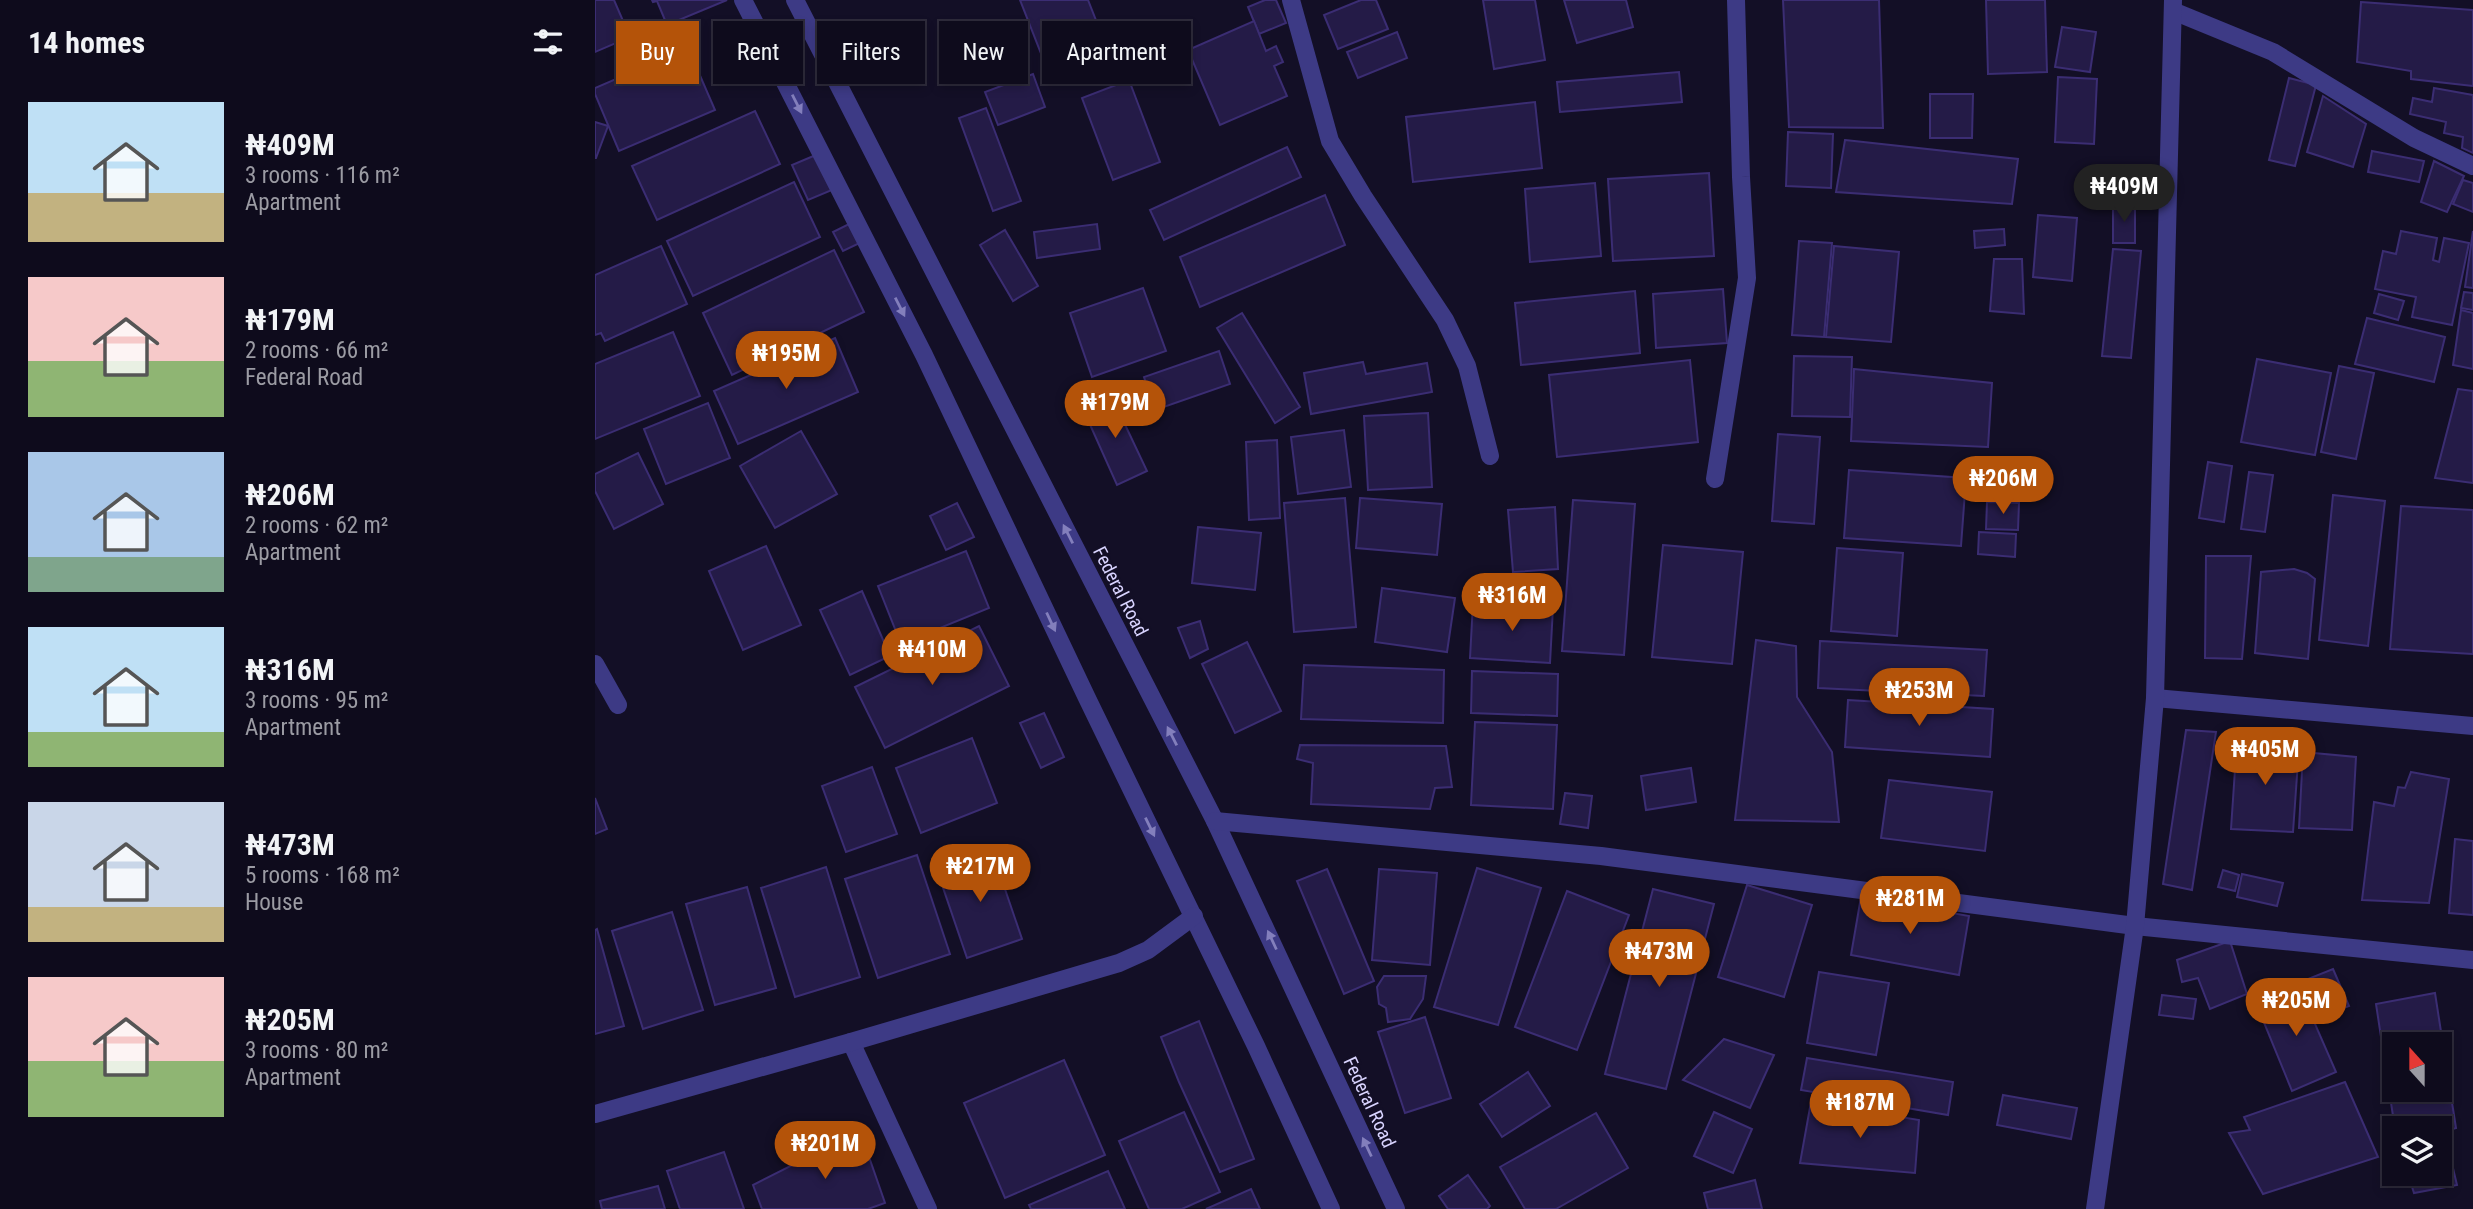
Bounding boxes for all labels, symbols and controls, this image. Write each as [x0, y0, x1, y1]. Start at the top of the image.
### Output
chip: Buy [616, 21, 699, 84]
chip: Rent [713, 21, 803, 84]
chip: Filters [817, 21, 925, 84]
chip: New [939, 21, 1028, 84]
chip: Apartment [1042, 21, 1191, 84]
icon: filters [529, 23, 567, 61]
text: 14 homes [28, 25, 145, 60]
one-way arrow [792, 94, 803, 114]
text: ₦409M [245, 127, 335, 162]
icon: home [84, 130, 168, 214]
text: 3 rooms · 116 m² [245, 162, 400, 189]
pin: ₦409M [2075, 164, 2173, 224]
text: ₦409M [2090, 173, 2158, 200]
text: Apartment [245, 189, 341, 216]
one-way arrow [894, 297, 905, 317]
text: ₦179M [245, 302, 335, 337]
icon: home [84, 305, 168, 389]
pin: ₦195M [737, 332, 835, 391]
text: 2 rooms · 66 m² [245, 337, 388, 364]
text: ₦195M [752, 340, 820, 367]
text: Federal Road [245, 364, 363, 391]
pin: ₦179M [1066, 380, 1164, 440]
text: ₦179M [1081, 389, 1149, 416]
pin: ₦206M [1954, 456, 2052, 516]
text: ₦206M [1969, 465, 2037, 492]
text: ₦206M [245, 477, 335, 512]
icon: home [84, 480, 168, 564]
text: 2 rooms · 62 m² [245, 512, 388, 539]
one-way arrow [1063, 524, 1074, 544]
text: Apartment [245, 539, 341, 566]
street label: Federal Road [1088, 543, 1153, 640]
pin: ₦316M [1463, 574, 1561, 633]
text: ₦316M [1478, 582, 1546, 609]
one-way arrow [1045, 612, 1057, 632]
pin: ₦410M [883, 628, 981, 687]
text: ₦410M [898, 636, 966, 663]
text: ₦316M [245, 652, 335, 687]
icon: home [84, 655, 168, 739]
pin: ₦253M [1870, 668, 1968, 728]
text: ₦253M [1885, 677, 1953, 704]
text: 3 rooms · 95 m² [245, 687, 388, 714]
text: Apartment [245, 714, 341, 741]
one-way arrow [1166, 726, 1177, 746]
pin: ₦405M [2216, 728, 2314, 787]
text: ₦405M [2231, 736, 2299, 763]
one-way arrow [1144, 817, 1156, 837]
text: ₦473M [245, 827, 335, 862]
icon: home [84, 830, 168, 914]
pin: ₦217M [931, 844, 1029, 904]
text: ₦217M [946, 853, 1014, 880]
text: 5 rooms · 168 m² [245, 862, 400, 889]
pin: ₦281M [1861, 876, 1959, 936]
text: ₦281M [1876, 885, 1944, 912]
text: House [245, 889, 303, 916]
one-way arrow [1266, 930, 1278, 950]
pin: ₦473M [1610, 930, 1708, 989]
text: ₦473M [1625, 938, 1693, 965]
pin: ₦205M [2247, 978, 2345, 1038]
text: ₦205M [2262, 987, 2330, 1014]
text: ₦205M [245, 1002, 335, 1037]
icon: home [84, 1005, 168, 1089]
north arrow [2382, 1032, 2452, 1102]
map controls [2382, 1032, 2452, 1186]
text: 3 rooms · 80 m² [245, 1037, 388, 1064]
street label: Federal Road [1339, 1053, 1401, 1151]
text: Apartment [245, 1064, 341, 1091]
pin: ₦187M [1811, 1080, 1909, 1140]
text: ₦187M [1826, 1089, 1894, 1116]
button: layers [2382, 1116, 2452, 1186]
pin: ₦201M [776, 1122, 874, 1181]
text: ₦201M [791, 1130, 859, 1157]
one-way arrow [1361, 1137, 1373, 1157]

